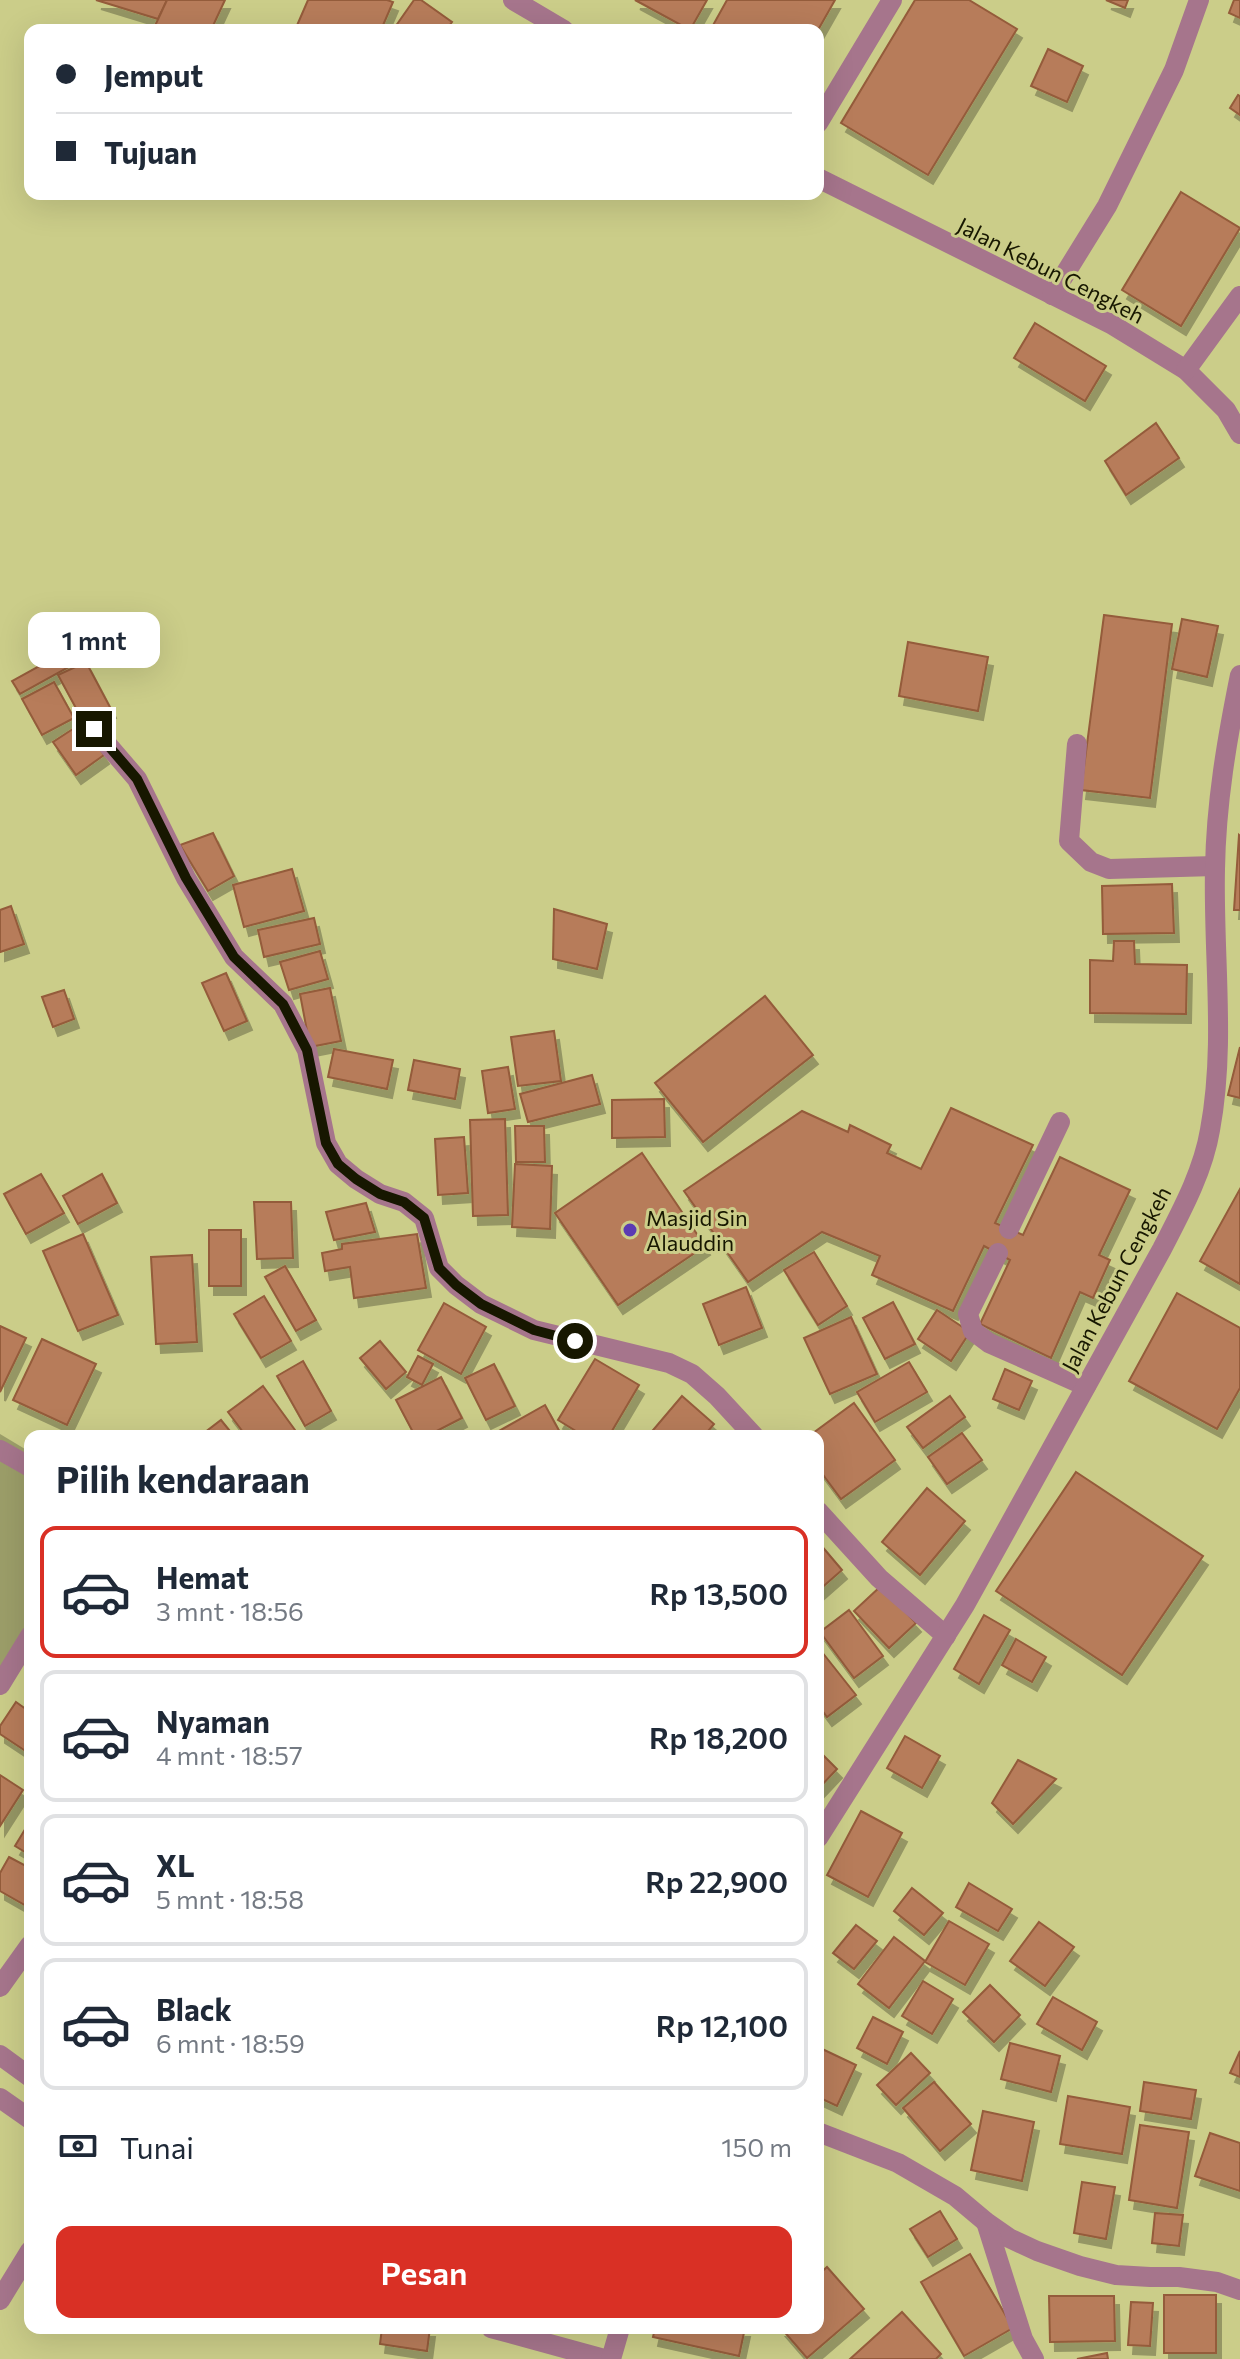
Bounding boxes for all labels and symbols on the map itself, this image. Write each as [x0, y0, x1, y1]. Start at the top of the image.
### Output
street label: Jalan Kebun Cengkeh [953, 211, 1149, 329]
callout: 1 mnt [28, 613, 160, 669]
route end [76, 711, 112, 747]
street label: Jalan Kebun Cengkeh [1056, 1182, 1176, 1376]
place label: Masjid Sin Alauddin [646, 1204, 748, 1256]
marker: Masjid Sin Alauddin [621, 1221, 639, 1239]
route start [557, 1323, 593, 1359]

